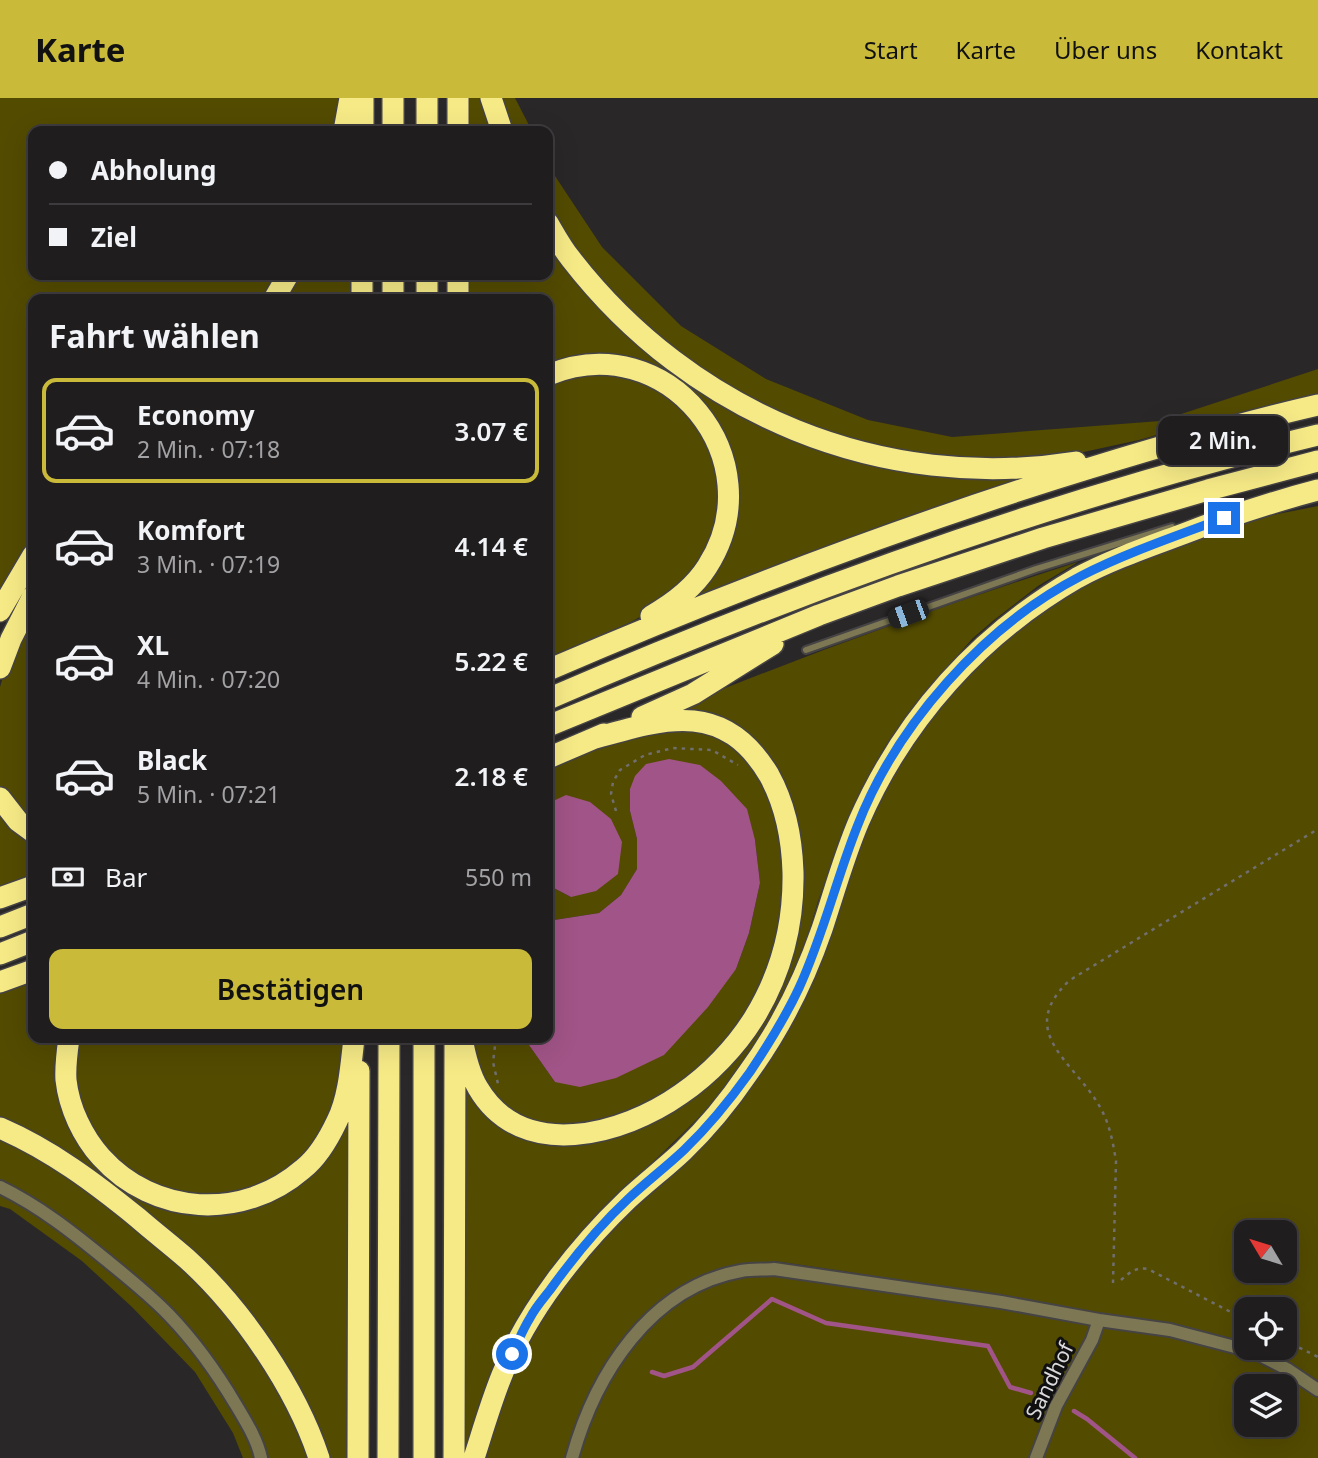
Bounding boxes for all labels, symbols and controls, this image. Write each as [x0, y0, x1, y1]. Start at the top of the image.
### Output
text: Karte [35, 27, 125, 72]
text: Start [864, 33, 918, 66]
text: Karte [956, 33, 1016, 66]
text: Über uns [1054, 33, 1157, 66]
text: Kontakt [1195, 33, 1283, 66]
text: Abholung [91, 152, 217, 188]
text: Ziel [91, 219, 137, 255]
text: Fahrt wählen [49, 314, 260, 357]
text: Economy [137, 397, 255, 433]
icon: car [53, 399, 116, 462]
text: 3.07 € [455, 413, 528, 449]
callout: 2 Min. [1159, 416, 1289, 466]
text: 2 Min. [1189, 424, 1257, 456]
text: 2 Min. · 07:18 [137, 433, 280, 465]
route end [1208, 502, 1240, 534]
text: Komfort [137, 512, 245, 548]
icon: car [53, 514, 116, 577]
text: 4.14 € [455, 528, 528, 564]
text: 3 Min. · 07:19 [137, 548, 280, 580]
car [885, 597, 932, 631]
text: XL [137, 627, 169, 663]
icon: car [53, 629, 116, 692]
text: 5.22 € [455, 643, 528, 679]
text: 4 Min. · 07:20 [137, 663, 280, 695]
text: Black [137, 742, 207, 778]
icon: car [53, 744, 116, 807]
text: 2.18 € [455, 758, 528, 794]
text: 5 Min. · 07:21 [137, 778, 280, 810]
icon: cash [49, 858, 87, 896]
text: Bar [105, 859, 147, 895]
text: 550 m [465, 861, 532, 893]
button: Bestätigen [49, 949, 532, 1029]
north arrow [1234, 1220, 1297, 1283]
map controls [1234, 1220, 1297, 1437]
button: locate [1234, 1297, 1297, 1360]
street label: Sandhof [1019, 1336, 1080, 1424]
route start [496, 1338, 528, 1370]
button: layers [1234, 1374, 1297, 1437]

